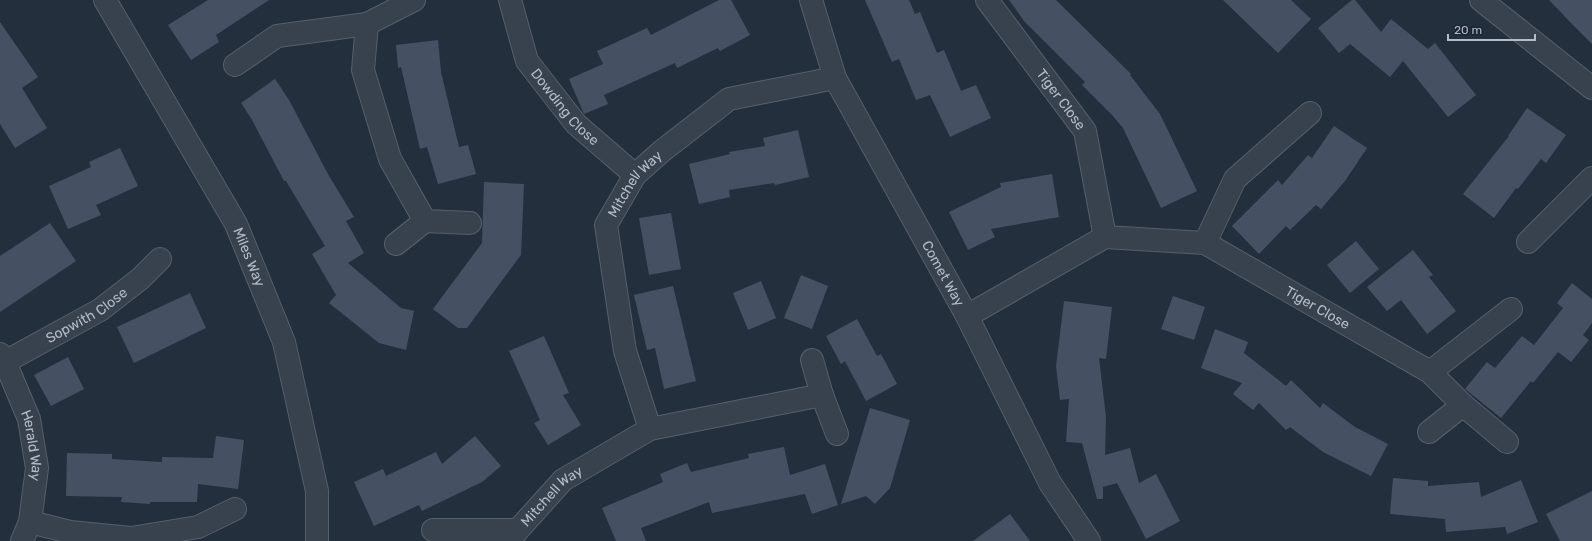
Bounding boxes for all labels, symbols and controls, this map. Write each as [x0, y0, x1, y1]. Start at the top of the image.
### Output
scale bar [1448, 16, 1535, 42]
text: 20 m [1454, 23, 1482, 37]
street label: Dowding Close [527, 65, 603, 149]
street label: Tiger Close [1033, 66, 1089, 134]
street label: Mitchell Way [604, 147, 666, 220]
street label: Miles Way [229, 225, 269, 289]
street label: Comet Way [918, 238, 968, 310]
street label: Tiger Close [1282, 283, 1353, 333]
street label: Sopwith Close [43, 284, 131, 347]
street label: Herald Way [17, 407, 45, 482]
street label: Mitchell Way [517, 462, 586, 530]

